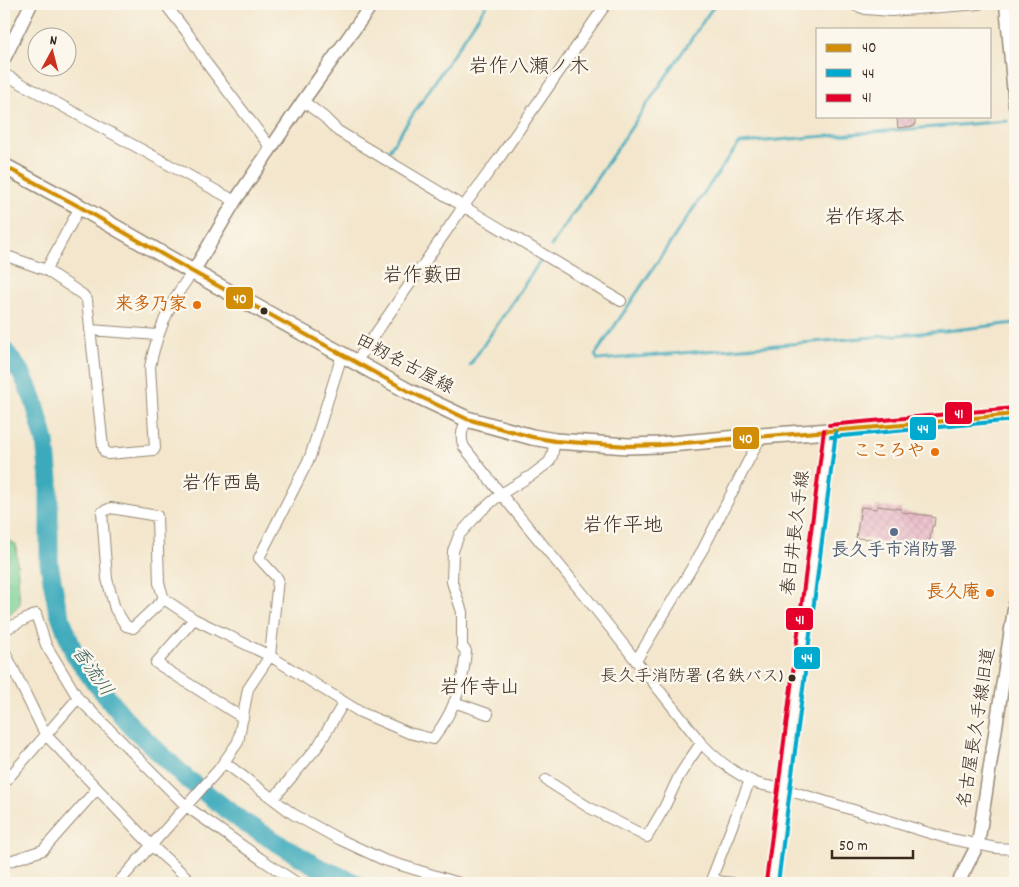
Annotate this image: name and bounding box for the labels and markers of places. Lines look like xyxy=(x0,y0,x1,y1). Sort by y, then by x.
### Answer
place label: 来多乃家 xyxy=(115,293,187,318)
marker: 来多乃家 xyxy=(191,299,203,311)
unlabelled marker xyxy=(259,306,269,316)
place label: こころや xyxy=(853,440,925,465)
marker: こころや xyxy=(929,446,941,458)
marker: 長久手市消防署 xyxy=(888,526,900,538)
place label: 長久手市消防署 xyxy=(831,539,957,564)
place label: 長久庵 xyxy=(926,581,980,606)
marker: 長久庵 xyxy=(984,587,996,599)
place label: 長久手消防署 (名鉄バス) xyxy=(601,666,783,690)
marker: 長久手消防署 (名鉄バス) xyxy=(787,673,797,683)

